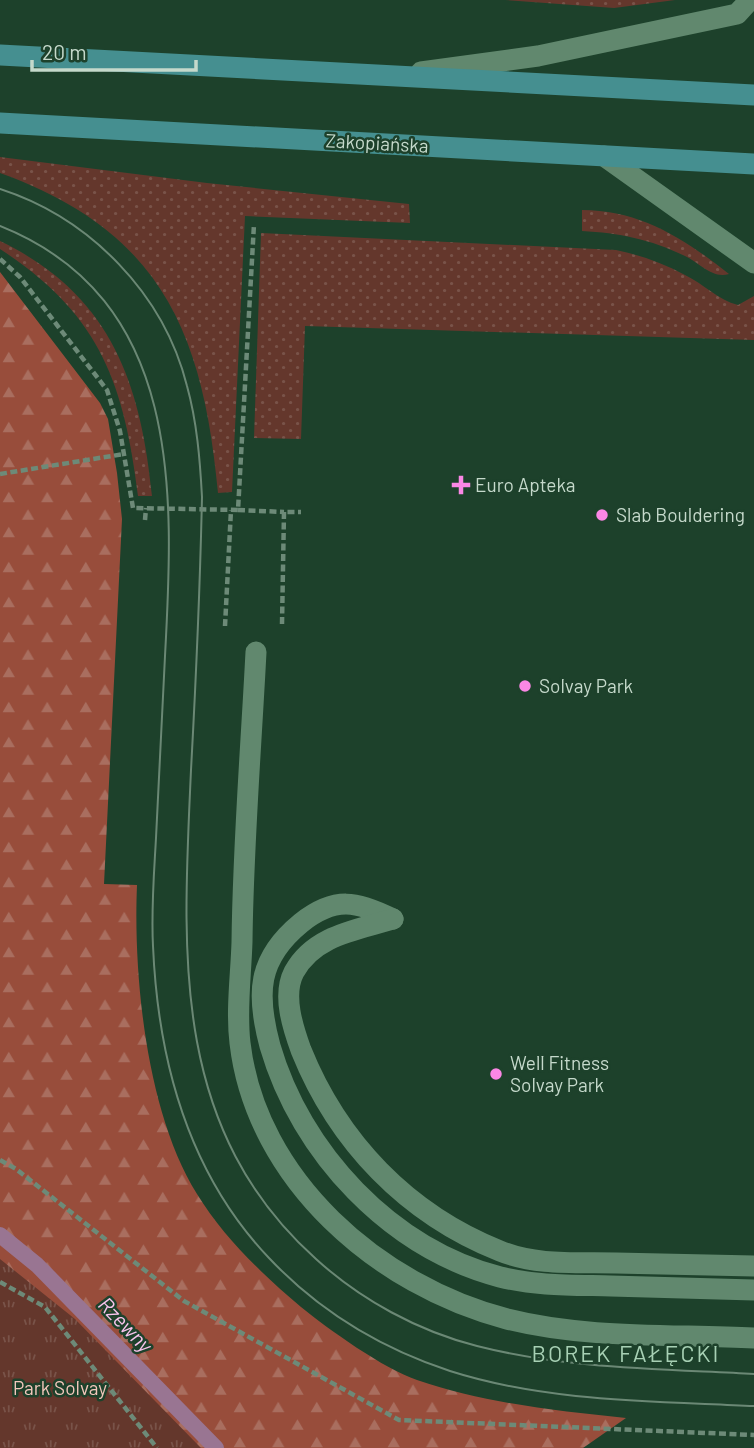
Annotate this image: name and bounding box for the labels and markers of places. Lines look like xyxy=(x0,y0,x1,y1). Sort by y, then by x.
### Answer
place label: Euro Apteka xyxy=(475,473,576,496)
marker: Euro Apteka xyxy=(453,477,469,493)
place label: Slab Bouldering xyxy=(616,503,745,526)
marker: Slab Bouldering xyxy=(594,507,610,523)
place label: Solvay Park xyxy=(539,674,633,697)
marker: Solvay Park xyxy=(517,678,533,694)
place label: Well Fitness Solvay Park xyxy=(510,1051,609,1096)
marker: Well Fitness Solvay Park xyxy=(488,1066,504,1082)

